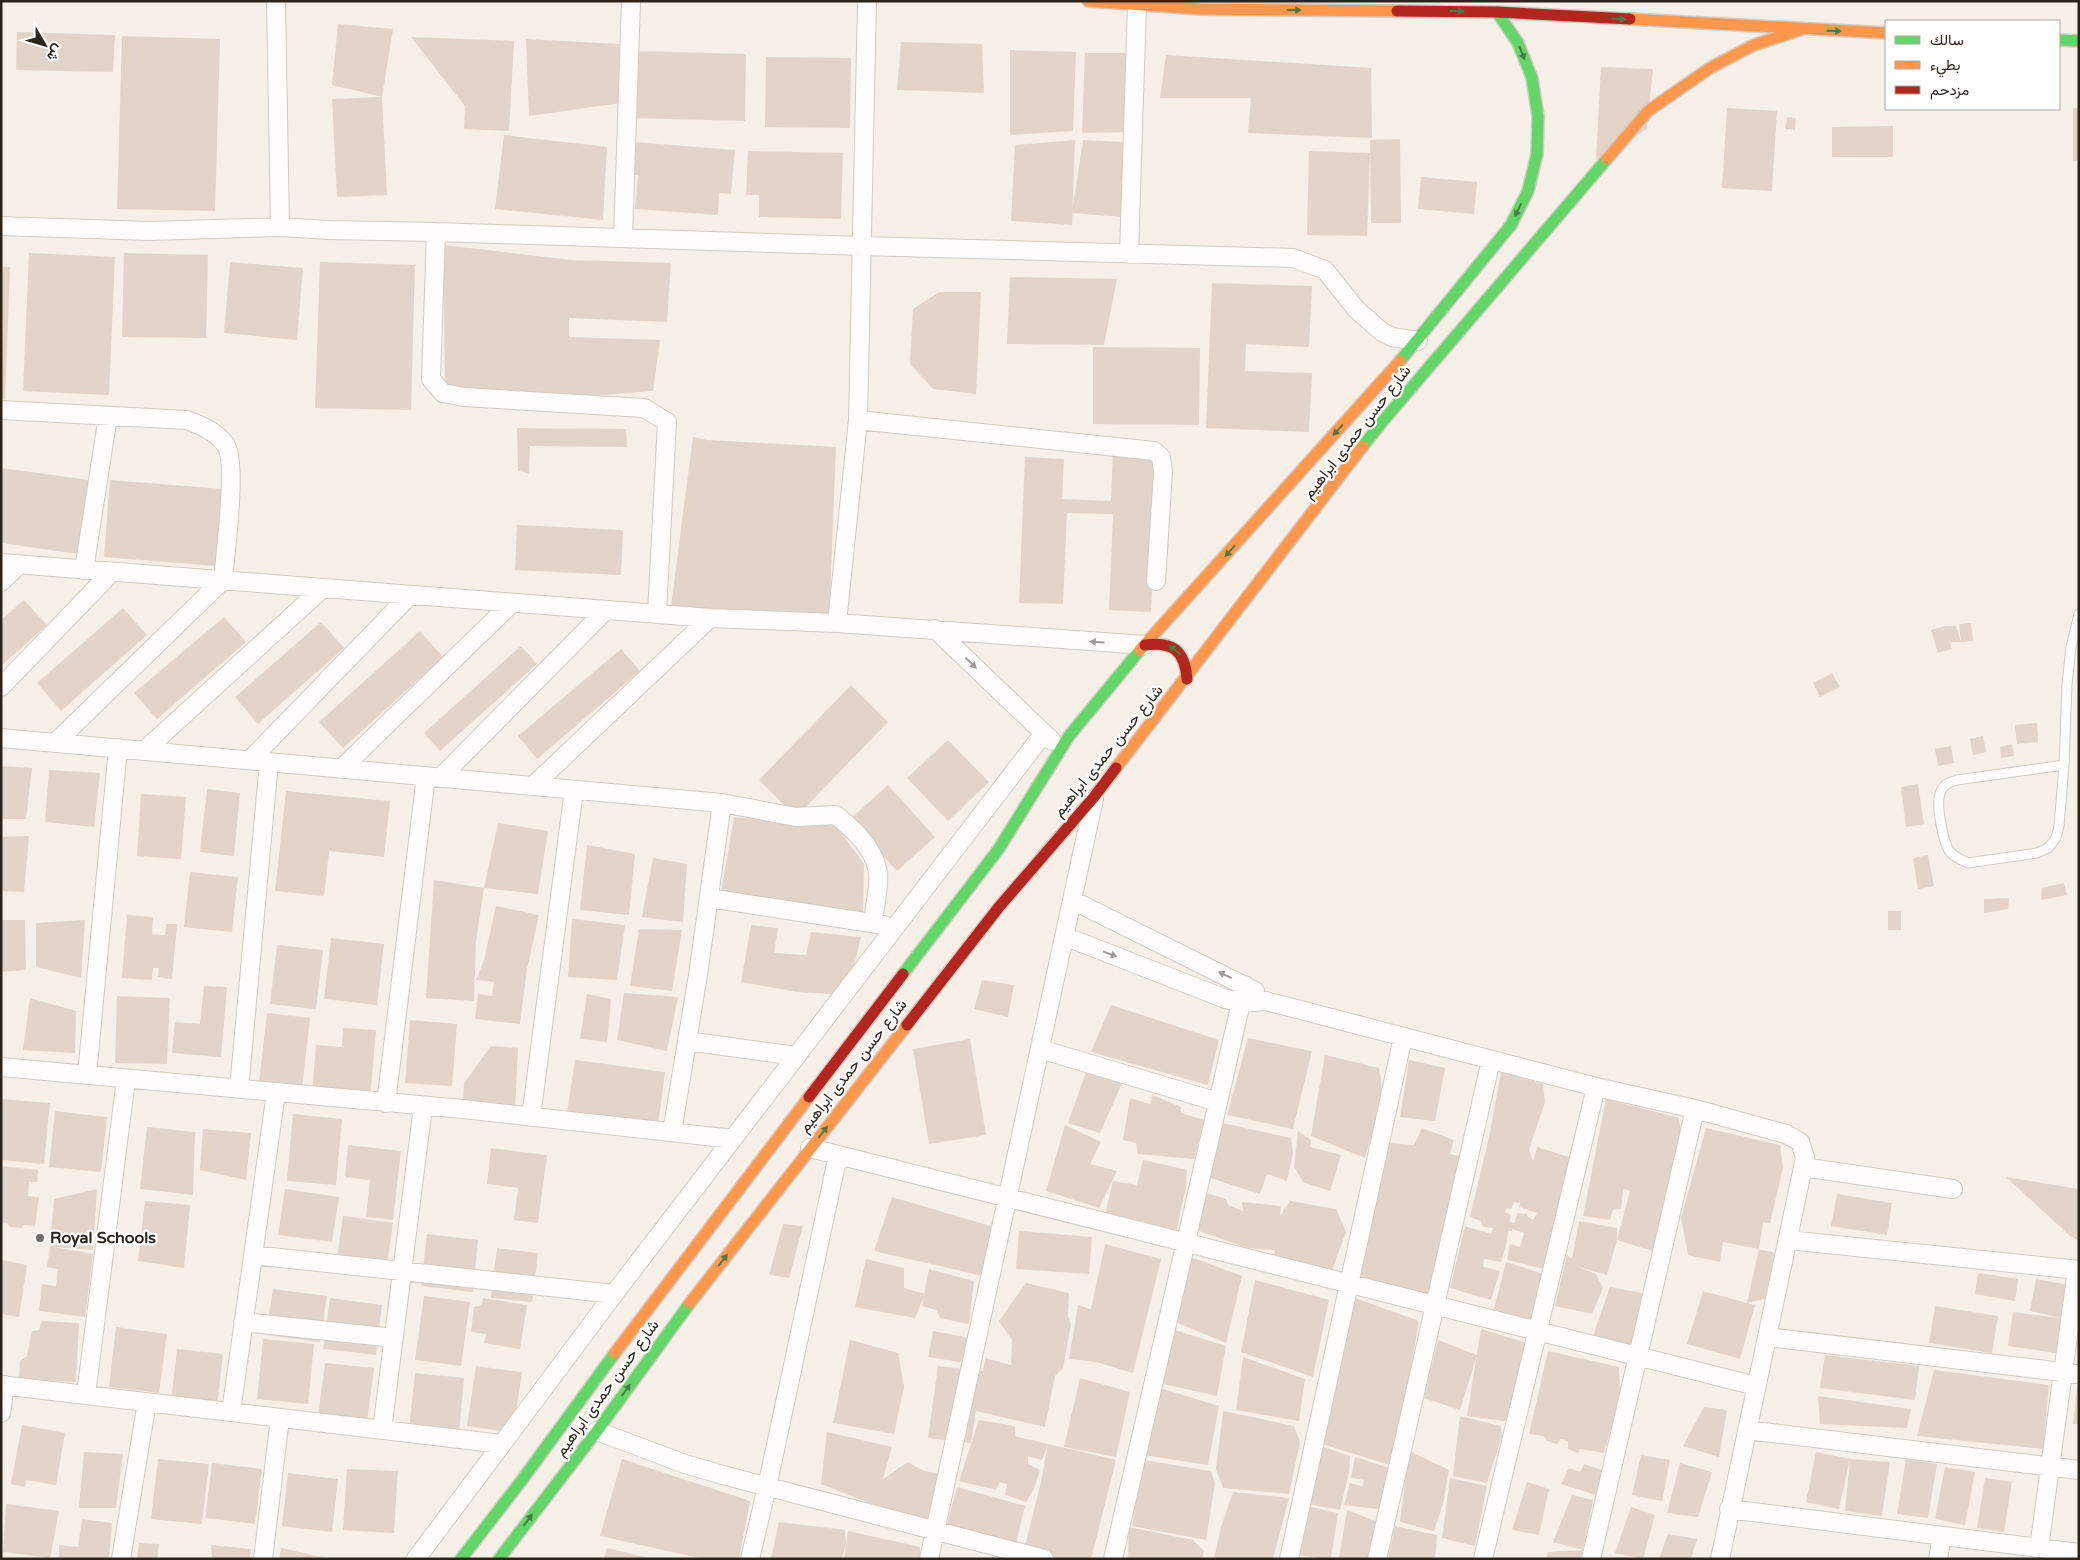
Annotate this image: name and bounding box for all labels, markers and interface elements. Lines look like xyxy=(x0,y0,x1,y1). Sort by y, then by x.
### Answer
one-way arrow xyxy=(1287,6,1303,14)
one-way arrow xyxy=(1449,7,1465,15)
one-way arrow xyxy=(1611,15,1627,23)
north arrow xyxy=(20,20,70,70)
legend xyxy=(1885,20,2060,110)
one-way arrow xyxy=(1826,27,1842,35)
text: سالك xyxy=(1930,31,1964,49)
text: ش xyxy=(43,41,67,65)
one-way arrow xyxy=(1518,46,1526,60)
text: بطيء xyxy=(1930,56,1960,78)
text: مزدحم xyxy=(1930,81,1969,100)
one-way arrow xyxy=(1514,203,1522,217)
street label: شارع حسن حمدى ابراهيم xyxy=(1299,361,1416,504)
one-way arrow xyxy=(1333,424,1344,436)
one-way arrow xyxy=(1224,545,1236,557)
one-way arrow xyxy=(1088,637,1104,645)
one-way arrow xyxy=(1169,645,1182,656)
one-way arrow xyxy=(964,657,976,669)
street label: شارع حسن حمدى ابراهيم xyxy=(1048,681,1168,822)
one-way arrow xyxy=(1102,951,1117,958)
one-way arrow xyxy=(1218,971,1232,979)
street label: شارع حسن حمدى ابراهيم xyxy=(795,995,912,1138)
one-way arrow xyxy=(817,1125,828,1138)
place label: Royal Schools xyxy=(50,1228,156,1248)
marker: Royal Schools xyxy=(34,1232,46,1244)
one-way arrow xyxy=(718,1253,728,1267)
street label: شارع حسن حمدى ابراهيم xyxy=(551,1316,664,1461)
one-way arrow xyxy=(621,1383,631,1397)
one-way arrow xyxy=(523,1514,534,1527)

